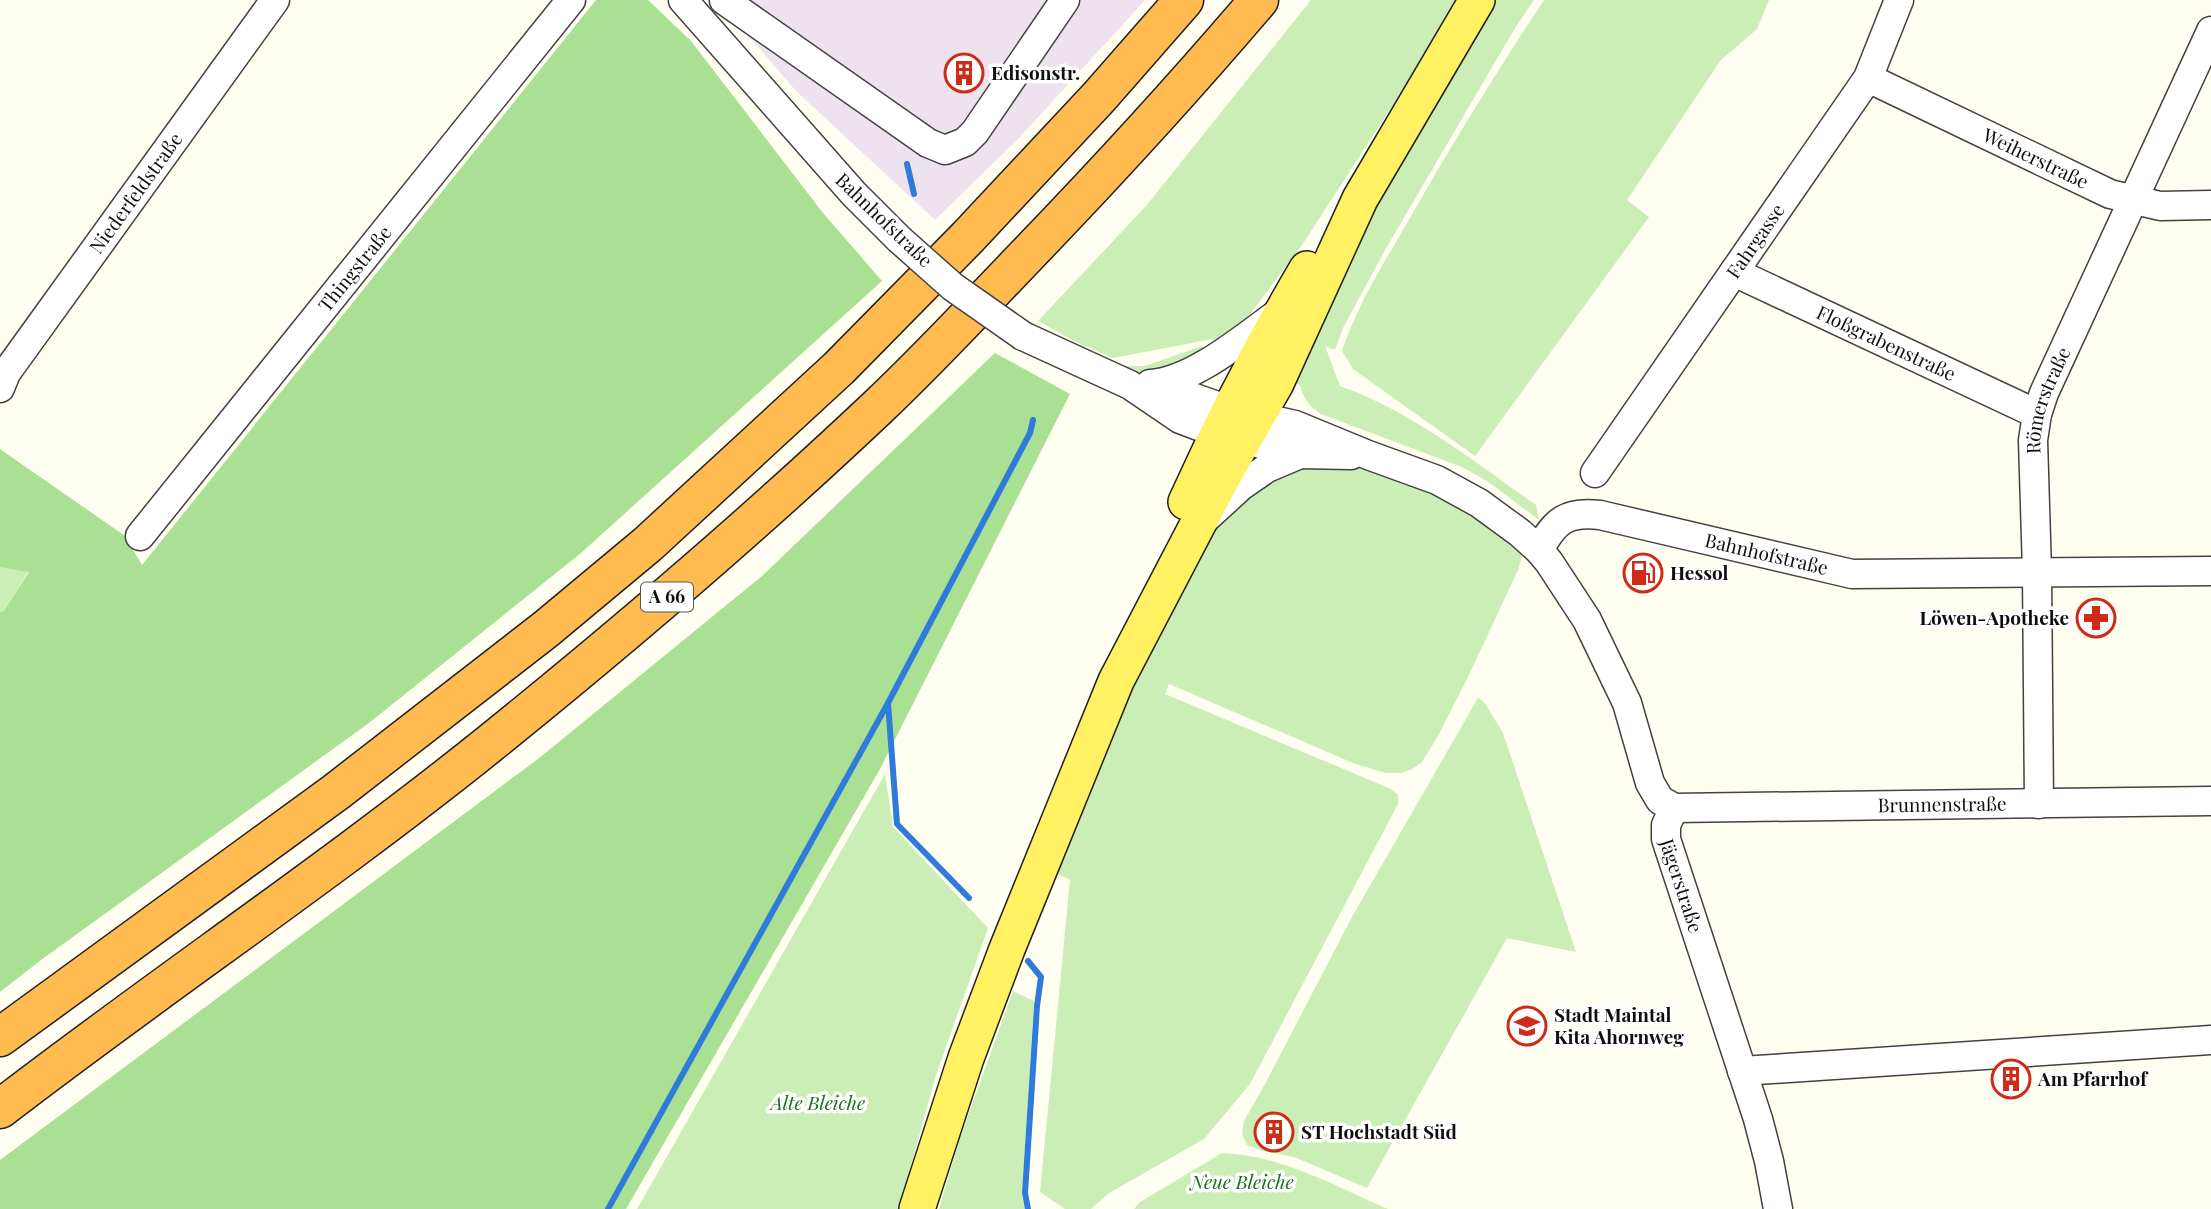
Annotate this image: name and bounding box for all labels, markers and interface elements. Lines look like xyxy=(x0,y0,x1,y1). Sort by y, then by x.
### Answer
building icon: Edisonstr. xyxy=(943,52,985,94)
place label: Edisonstr. xyxy=(991,59,1080,85)
street label: Weiherstraße xyxy=(1978,121,2093,194)
street label: Niederfeldstraße xyxy=(83,127,187,258)
street label: Bahnhofstraße xyxy=(831,166,939,272)
street label: Fahrgasse xyxy=(1719,198,1790,283)
street label: Thingstraße xyxy=(312,220,397,317)
street label: Floßgrabenstraße xyxy=(1813,299,1960,386)
street label: Römerstraße xyxy=(2019,342,2076,454)
street label: Bahnhofstraße xyxy=(1703,526,1831,580)
fuel station icon: Hessol xyxy=(1622,552,1664,594)
place label: Hessol xyxy=(1670,559,1729,585)
road number: A 66 xyxy=(641,582,693,612)
pharmacy icon: Löwen-Apotheke xyxy=(2075,597,2117,639)
place label: Löwen-Apotheke xyxy=(1919,604,2069,630)
street label: Brunnenstraße xyxy=(1878,790,2007,817)
street label: Jägerstraße xyxy=(1654,834,1710,936)
place label: Stadt Maintal Kita Ahornweg xyxy=(1554,1001,1684,1049)
school or university icon: Stadt Maintal Kita Ahornweg xyxy=(1506,1005,1548,1047)
building icon: Am Pfarrhof xyxy=(1990,1058,2032,1100)
place label: Am Pfarrhof xyxy=(2037,1065,2149,1091)
park label: Alte Bleiche xyxy=(769,1089,865,1115)
building icon: ST Hochstadt Süd xyxy=(1253,1111,1295,1153)
place label: ST Hochstadt Süd xyxy=(1301,1118,1458,1144)
park label: Neue Bleiche xyxy=(1188,1168,1294,1194)

